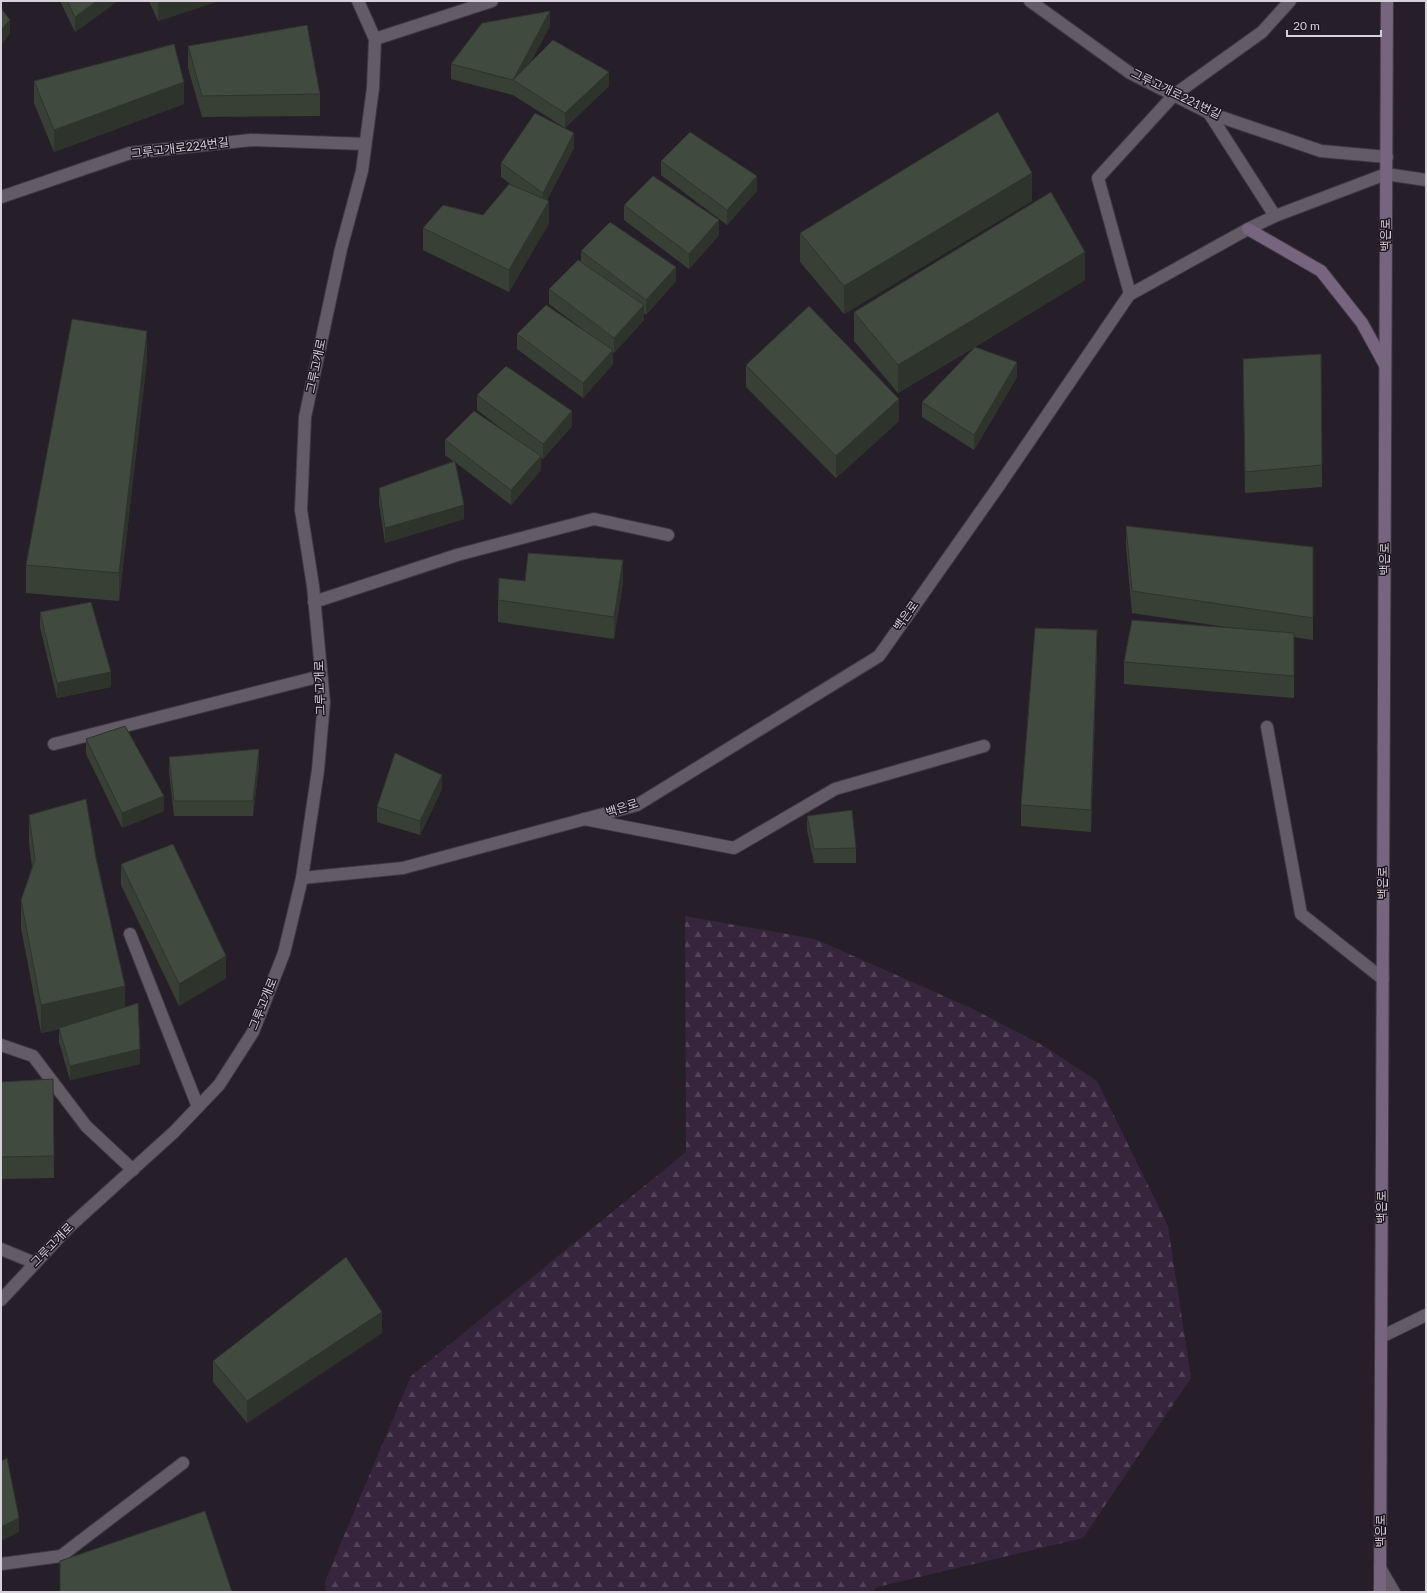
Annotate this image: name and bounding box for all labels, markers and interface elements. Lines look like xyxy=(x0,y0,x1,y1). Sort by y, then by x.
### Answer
scale bar xyxy=(1287,12,1381,38)
text: 20 m xyxy=(1293,18,1320,33)
street label: 그루고개로221번길 xyxy=(1129,65,1224,122)
street label: 그루고개로224번길 xyxy=(130,134,230,161)
street label: 백은로 xyxy=(1378,218,1393,252)
street label: 그루고개로 xyxy=(302,337,329,394)
street label: 백은로 xyxy=(1377,542,1392,576)
street label: 백은로 xyxy=(890,598,921,634)
street label: 그루고개로 xyxy=(311,660,328,716)
street label: 백은로 xyxy=(604,795,640,820)
street label: 백은로 xyxy=(1375,866,1390,900)
street label: 그루고개로 xyxy=(245,975,280,1032)
street label: 백은로 xyxy=(1374,1190,1389,1224)
street label: 그루고개로 xyxy=(27,1220,76,1270)
street label: 백은로 xyxy=(1373,1514,1388,1548)

